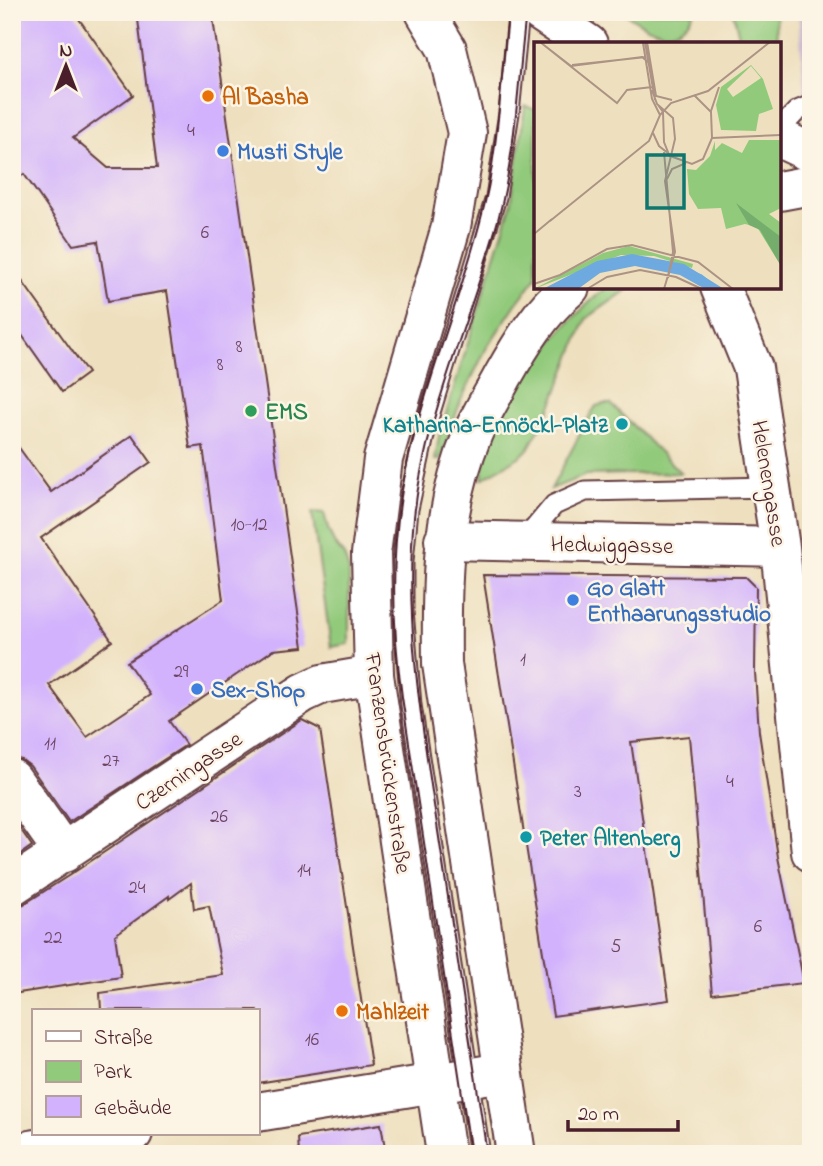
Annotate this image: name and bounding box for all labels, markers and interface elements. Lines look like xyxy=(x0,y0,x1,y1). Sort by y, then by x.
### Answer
north arrow xyxy=(32,32,102,102)
text: N xyxy=(60,38,73,65)
inset map xyxy=(534,42,781,289)
place label: Al Basha xyxy=(222,82,309,115)
marker: Al Basha xyxy=(200,88,216,104)
house number: 4 xyxy=(187,118,195,145)
place label: Musti Style xyxy=(237,137,344,172)
marker: Musti Style xyxy=(215,143,231,159)
house number: 6 xyxy=(201,220,209,247)
house number: 8 xyxy=(235,334,243,361)
house number: 8 xyxy=(216,352,224,379)
place label: EMS xyxy=(265,397,308,430)
marker: EMS xyxy=(243,403,259,419)
place label: Katharina-Ennöckl-Platz xyxy=(383,410,609,443)
marker: Katharina-Ennöckl-Platz xyxy=(614,416,630,432)
street label: Helenengasse xyxy=(740,418,794,550)
house number: 10-12 xyxy=(231,512,267,539)
street label: Hedwiggasse xyxy=(550,529,674,565)
place label: Go Glatt Enthaarungsstudio xyxy=(587,573,771,634)
marker: Go Glatt Enthaarungsstudio xyxy=(565,592,581,608)
house number: 1 xyxy=(520,647,526,674)
street label: Franzensbrückenstraße xyxy=(355,650,418,877)
house number: 29 xyxy=(173,659,189,686)
place label: Sex-Shop xyxy=(211,675,306,708)
marker: Sex-Shop xyxy=(189,681,205,697)
street label: Czerningasse xyxy=(129,724,251,821)
house number: 11 xyxy=(44,731,56,758)
house number: 27 xyxy=(102,748,120,775)
house number: 4 xyxy=(726,769,734,796)
house number: 3 xyxy=(574,779,582,806)
house number: 26 xyxy=(210,804,228,831)
place label: Peter Altenberg xyxy=(540,823,680,858)
marker: Peter Altenberg xyxy=(518,829,534,845)
house number: 14 xyxy=(297,858,311,885)
house number: 24 xyxy=(128,875,146,902)
house number: 6 xyxy=(754,914,762,941)
house number: 22 xyxy=(44,925,62,952)
house number: 5 xyxy=(611,934,622,961)
place label: Mahlzeit xyxy=(356,997,429,1030)
marker: Mahlzeit xyxy=(334,1003,350,1019)
legend xyxy=(32,1009,259,1134)
text: Straße xyxy=(94,1024,153,1054)
house number: 16 xyxy=(305,1027,319,1054)
text: Park xyxy=(94,1058,133,1088)
scale bar xyxy=(568,1089,678,1133)
text: Gebäude xyxy=(94,1094,172,1124)
text: 20 m xyxy=(578,1100,619,1130)

